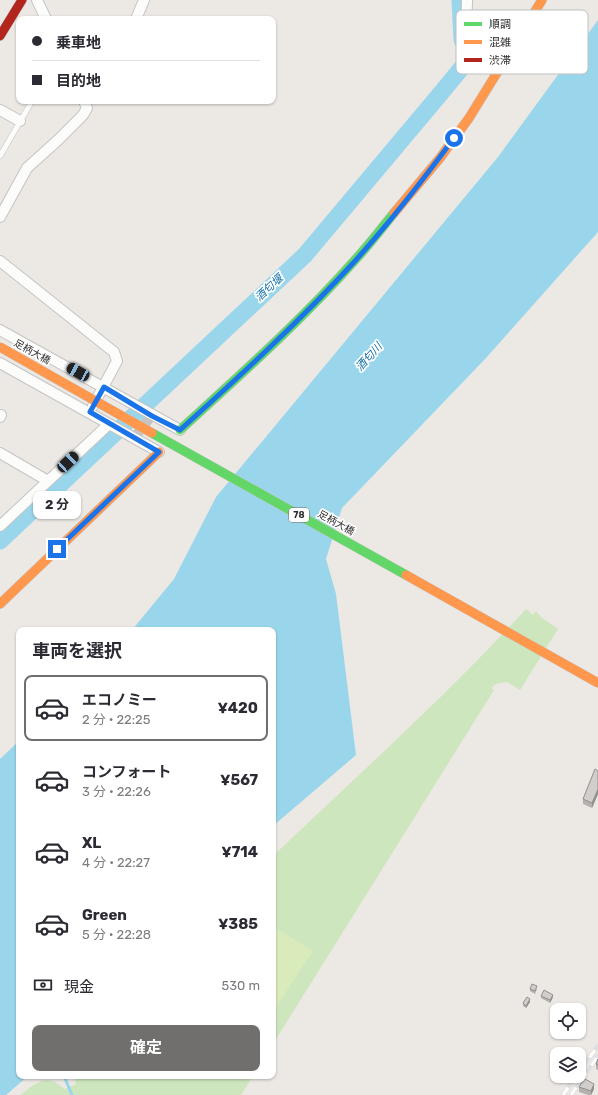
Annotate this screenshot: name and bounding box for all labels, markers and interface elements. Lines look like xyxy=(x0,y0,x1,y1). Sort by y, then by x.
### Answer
legend xyxy=(456,10,588,74)
text: 順調 xyxy=(489,18,511,31)
text: 乗車地 xyxy=(56,34,101,52)
text: 混雑 xyxy=(489,36,511,49)
text: 渋滞 xyxy=(489,54,511,67)
text: 目的地 xyxy=(56,72,101,90)
route start xyxy=(445,129,463,147)
water label: 酒匂堰 xyxy=(252,271,287,304)
street label: 足柄大橋 xyxy=(12,337,52,367)
water label: 酒匂川 xyxy=(353,340,386,374)
car xyxy=(65,361,91,383)
car xyxy=(55,449,81,475)
callout: 2 分 xyxy=(33,491,81,519)
text: 2 分 xyxy=(45,497,69,512)
road number: 78 xyxy=(289,508,309,522)
street label: 足柄大橋 xyxy=(316,508,356,538)
route end xyxy=(48,540,66,558)
text: 車両を選択 xyxy=(32,640,122,662)
icon: car xyxy=(34,690,70,726)
text: エコノミー xyxy=(82,691,157,709)
text: ¥420 xyxy=(217,699,258,717)
text: 2 分 · 22:25 xyxy=(82,712,150,727)
icon: car xyxy=(34,762,70,798)
text: コンフォート xyxy=(82,763,172,781)
text: ¥567 xyxy=(220,771,258,789)
text: 3 分 · 22:26 xyxy=(82,784,151,799)
icon: car xyxy=(34,834,70,870)
text: XL xyxy=(82,834,101,852)
text: ¥714 xyxy=(221,843,258,861)
text: 4 分 · 22:27 xyxy=(82,855,150,870)
icon: car xyxy=(34,906,70,942)
text: Green xyxy=(82,906,127,924)
text: ¥385 xyxy=(218,915,258,933)
text: 5 分 · 22:28 xyxy=(82,927,151,942)
icon: cash xyxy=(32,974,54,996)
text: 現金 xyxy=(64,978,94,996)
text: 530 m xyxy=(221,978,260,993)
map controls xyxy=(550,1003,586,1083)
button: locate xyxy=(550,1003,586,1039)
button: 確定 xyxy=(32,1025,260,1071)
button: layers xyxy=(550,1047,586,1083)

